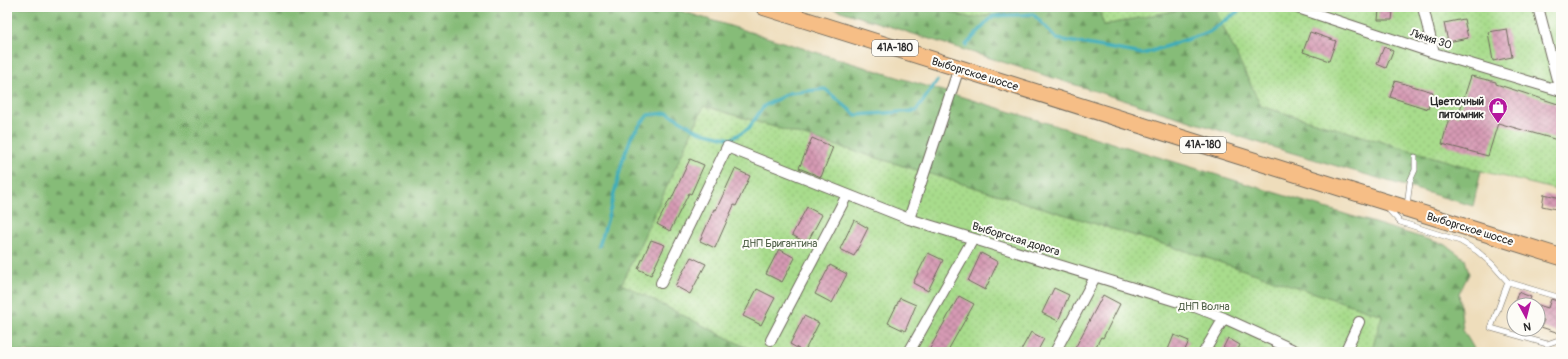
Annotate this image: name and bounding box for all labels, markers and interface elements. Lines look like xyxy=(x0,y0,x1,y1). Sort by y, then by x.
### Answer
street label: Линия 30 xyxy=(1408,26,1454,52)
road number: 41А-180 xyxy=(872,40,918,56)
street label: Выборгское шоссе xyxy=(930,55,1020,94)
place label: Цветочный питомник xyxy=(1431,95,1484,121)
shop icon: Цветочный питомник xyxy=(1487,96,1509,124)
road number: 41А-180 xyxy=(1180,137,1226,153)
street label: Выборгское шоссе xyxy=(1425,210,1515,249)
street label: Выборгская дорога xyxy=(971,219,1061,259)
park label: ДНП Бригантина xyxy=(742,237,817,250)
north arrow xyxy=(1506,297,1546,337)
park label: ДНП Волна xyxy=(1177,300,1230,313)
text: N xyxy=(1522,320,1532,333)

